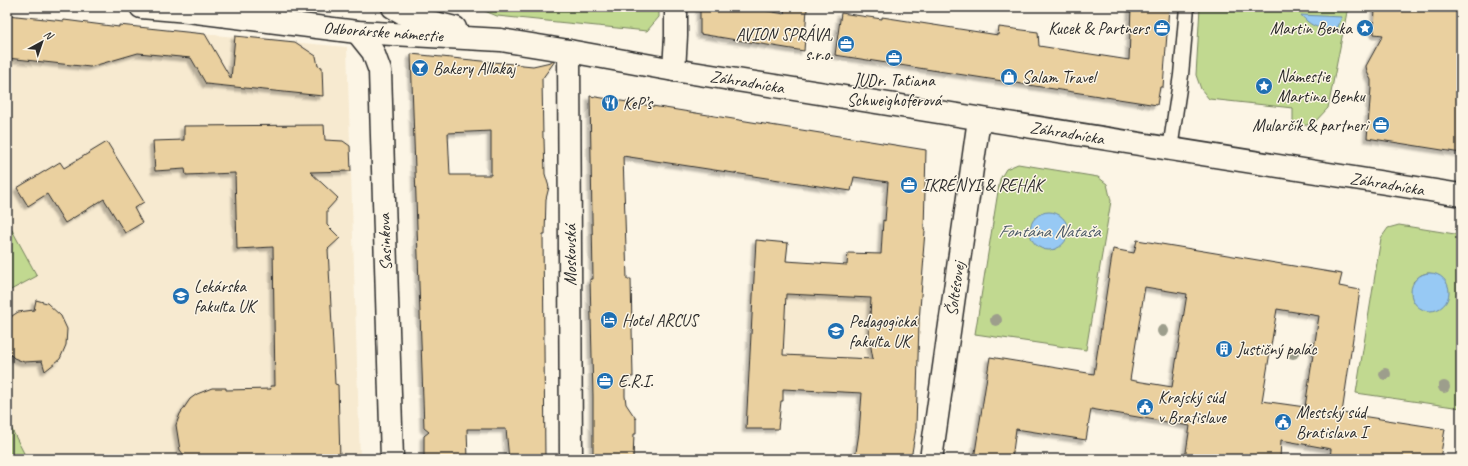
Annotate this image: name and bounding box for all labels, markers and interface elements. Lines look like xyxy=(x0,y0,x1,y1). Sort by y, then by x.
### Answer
street label: Odborárske námestie xyxy=(322,17,445,47)
place label: Kucek & Partners xyxy=(1048,18,1150,39)
office icon: Kucek & Partners xyxy=(1152,18,1172,38)
place label: Martin Benka xyxy=(1270,18,1354,39)
place icon: Martin Benka xyxy=(1355,18,1375,38)
north arrow xyxy=(22,22,62,62)
place label: AVION SPRÁVA, s.r.o. xyxy=(736,23,834,65)
text: N xyxy=(41,27,57,43)
office icon: AVION SPRÁVA, s.r.o. xyxy=(836,34,856,54)
office icon: JUDr. Tatiana Schweighoferová xyxy=(884,48,904,68)
bar icon: Bakery Allakaj xyxy=(410,58,430,78)
place label: Bakery Allakaj xyxy=(433,58,518,79)
street label: Záhradnícka xyxy=(708,66,787,98)
place label: Námestie Martina Benku xyxy=(1277,66,1367,107)
shop icon: Salam Travel xyxy=(999,67,1019,87)
place label: Salam Travel xyxy=(1022,67,1099,88)
place label: JUDr. Tatiana Schweighoferová xyxy=(847,70,943,111)
place icon: Námestie Martina Benku xyxy=(1254,76,1274,96)
restaurant icon: KeP’s xyxy=(600,93,620,113)
place label: KeP’s xyxy=(623,93,654,114)
place label: Mularčík & partneri xyxy=(1252,115,1371,136)
office icon: Mularčík & partneri xyxy=(1371,115,1391,135)
street label: Záhradnícka xyxy=(1028,117,1107,149)
street label: Záhradnícka xyxy=(1348,168,1427,200)
place label: IKRÉNYI & REHÁK xyxy=(922,174,1046,196)
office icon: IKRÉNYI & REHÁK xyxy=(899,175,919,195)
street label: Sasinkova xyxy=(373,211,396,271)
water label: Fontána Nataša xyxy=(998,220,1102,242)
street label: Moskovská xyxy=(560,223,581,286)
street label: Šoltésovej xyxy=(941,258,970,318)
place label: Lekárska fakulta UK xyxy=(194,276,258,317)
school or university icon: Lekárska fakulta UK xyxy=(171,286,191,306)
hotel icon: Hotel ARCUS xyxy=(599,310,619,330)
place label: Hotel ARCUS xyxy=(622,310,700,331)
place label: Pedagogická fakulta UK xyxy=(849,311,918,352)
school or university icon: Pedagogická fakulta UK xyxy=(826,321,846,341)
building icon: Justičný palác xyxy=(1214,339,1234,359)
place label: Justičný palác xyxy=(1236,339,1318,360)
office icon: E.R.I. xyxy=(595,371,615,391)
place label: E.R.I. xyxy=(618,371,654,392)
place label: Krajský súd v Bratislave xyxy=(1158,387,1227,428)
public building icon: Krajský súd v Bratislave xyxy=(1135,397,1155,417)
place label: Mestský súd Bratislava I xyxy=(1296,402,1371,443)
public building icon: Mestský súd Bratislava I xyxy=(1273,412,1293,432)

